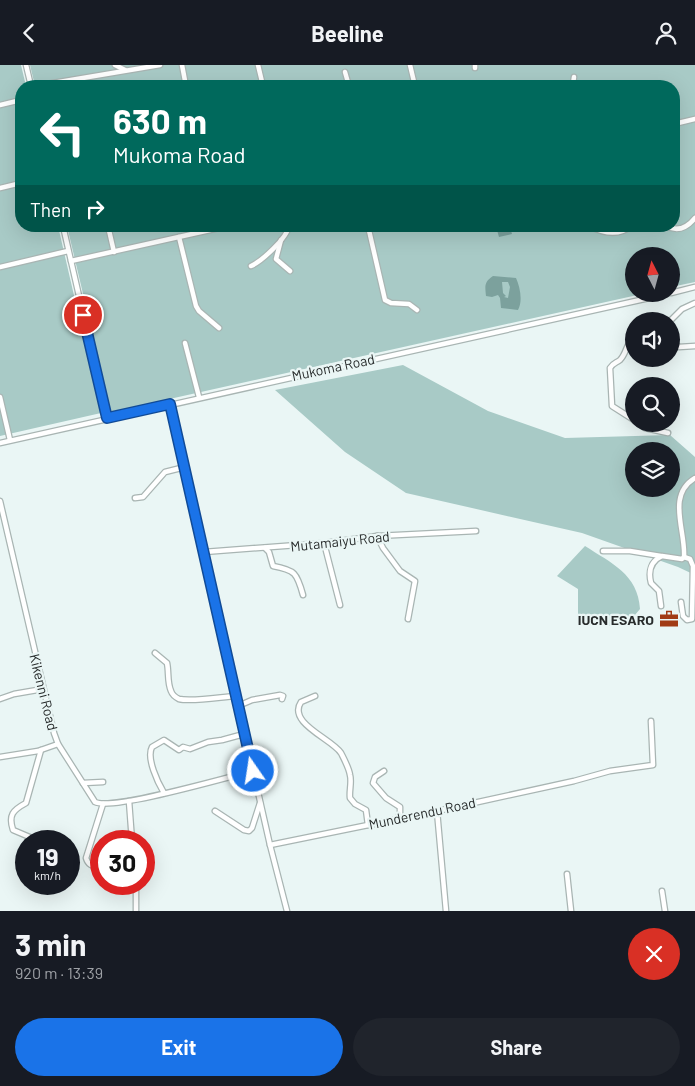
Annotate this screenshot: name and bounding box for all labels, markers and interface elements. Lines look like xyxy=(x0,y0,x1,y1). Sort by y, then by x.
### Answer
icon: back xyxy=(15,19,43,47)
icon: person xyxy=(652,19,680,47)
text: Beeline xyxy=(311,20,384,46)
text: 630 m xyxy=(113,99,207,141)
icon: left xyxy=(30,100,95,165)
text: Mukoma Road xyxy=(113,141,246,167)
icon: right xyxy=(81,195,109,223)
text: Then xyxy=(30,198,71,221)
north arrow xyxy=(625,247,680,303)
map controls xyxy=(625,247,680,497)
pin xyxy=(62,294,104,336)
icon: arrive xyxy=(69,301,97,329)
button: sound xyxy=(625,312,680,367)
street label: Mukoma Road xyxy=(290,350,376,384)
button: search xyxy=(625,377,680,432)
button: layers xyxy=(625,442,680,497)
street label: Mutamaiyu Road xyxy=(289,527,391,555)
office icon: IUCN ESARO xyxy=(658,608,680,630)
place label: IUCN ESARO xyxy=(578,611,654,628)
street label: Kikenni Road xyxy=(26,652,62,732)
position arrow xyxy=(226,744,278,796)
street label: Munderendu Road xyxy=(367,793,477,833)
speed limit sign: 30 xyxy=(90,830,155,895)
text: 19 xyxy=(36,841,59,871)
text: km/h xyxy=(34,868,61,882)
text: 3 min xyxy=(15,926,86,962)
button: close xyxy=(628,928,680,980)
text: 920 m · 13:39 xyxy=(15,963,103,982)
button: Exit xyxy=(15,1018,343,1076)
button: Share xyxy=(353,1018,680,1076)

